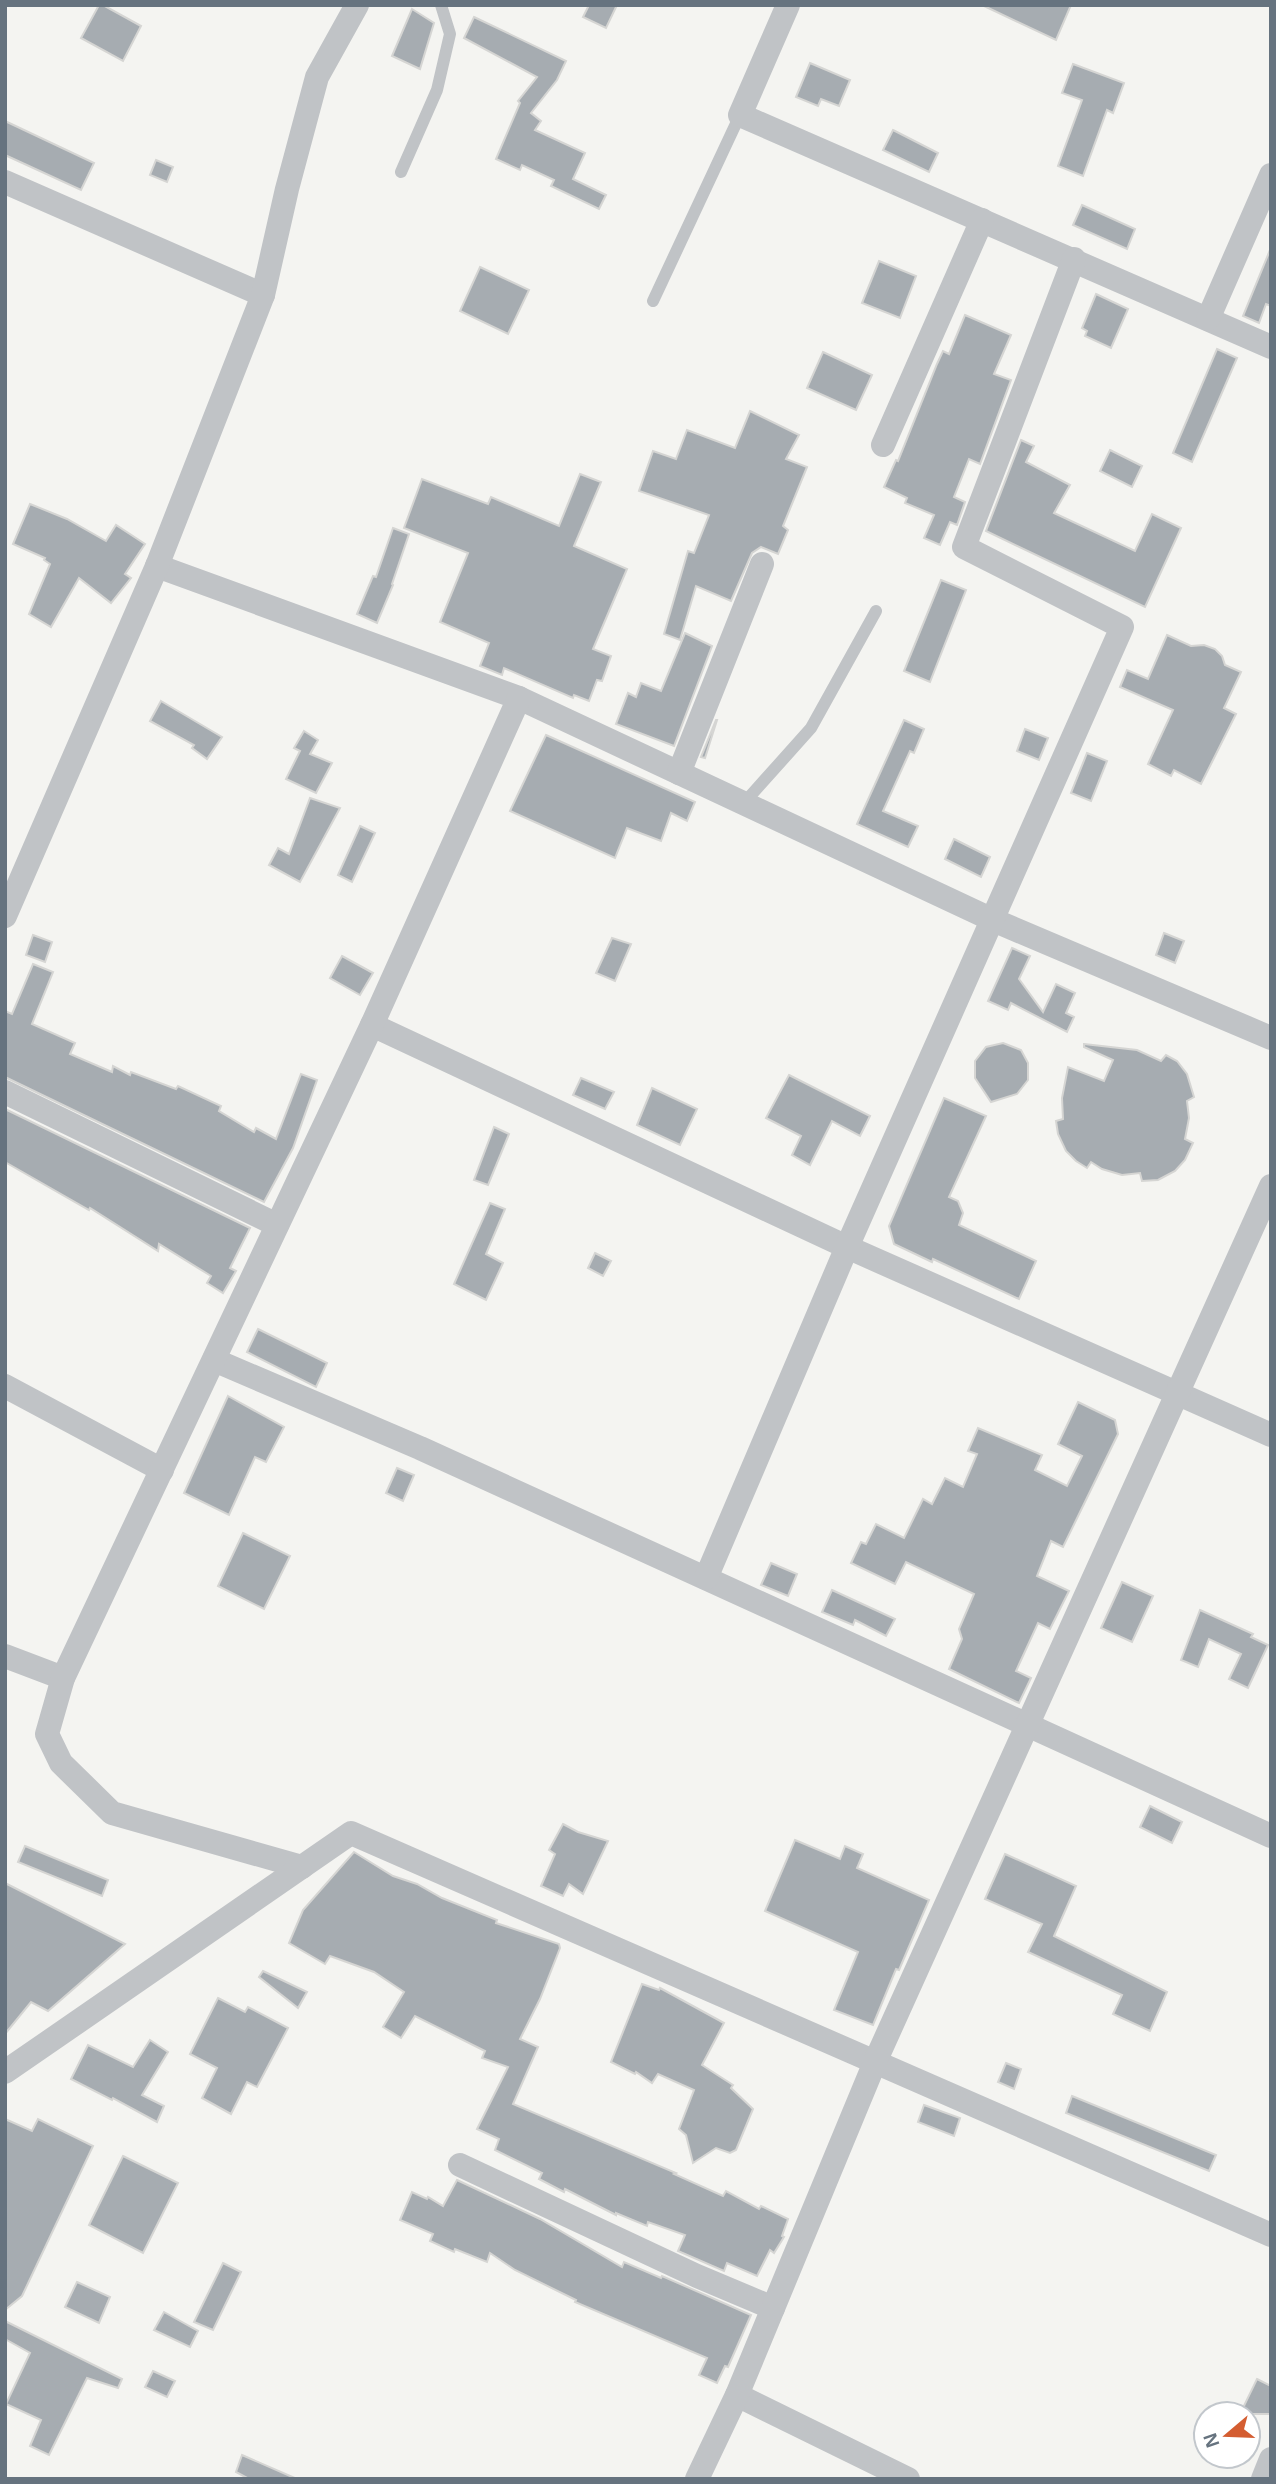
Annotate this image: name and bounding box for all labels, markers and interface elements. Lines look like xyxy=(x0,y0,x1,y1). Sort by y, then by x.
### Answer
north arrow xyxy=(1192,2400,1262,2470)
text: N xyxy=(1199,2430,1224,2450)

